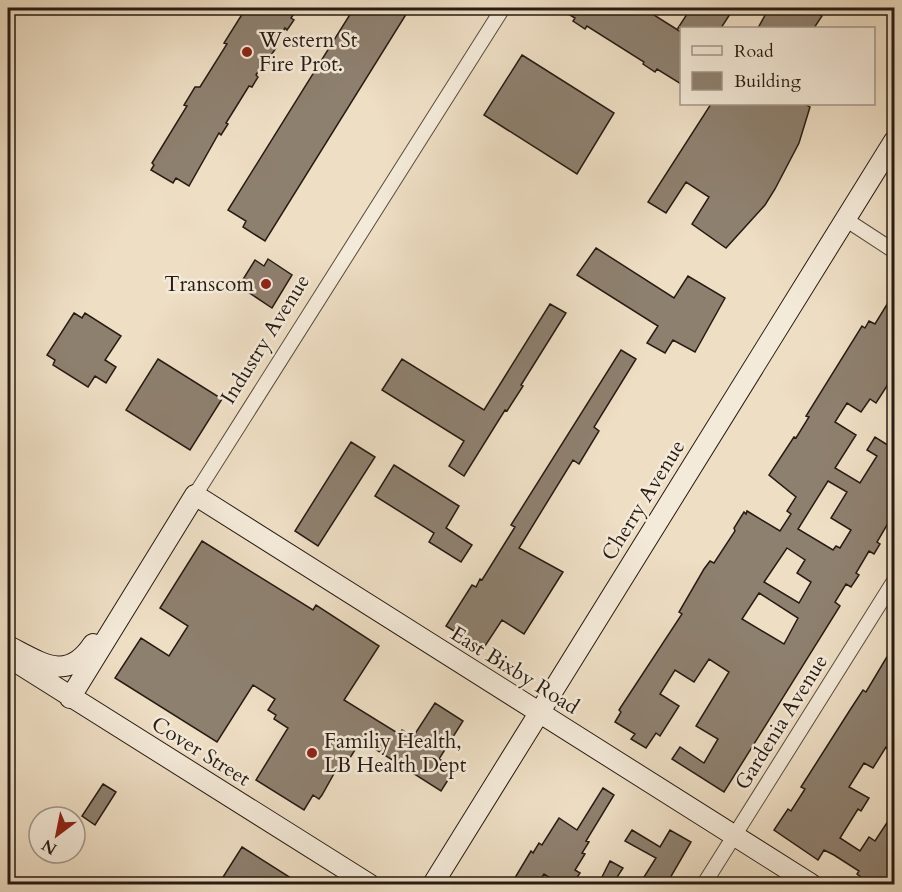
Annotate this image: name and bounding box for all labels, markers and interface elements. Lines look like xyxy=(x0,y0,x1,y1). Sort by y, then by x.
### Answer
place label: Western St Fire Prot. xyxy=(258,26,358,79)
legend xyxy=(680,27,875,105)
text: Road xyxy=(734,39,774,64)
marker: Western St Fire Prot. xyxy=(240,45,254,59)
text: Building xyxy=(734,69,802,94)
street label: Industry Avenue xyxy=(214,269,317,410)
place label: Transcom xyxy=(164,270,254,299)
marker: Transcom xyxy=(259,277,273,291)
street label: Cherry Avenue xyxy=(595,434,692,566)
street label: East Bixby Road xyxy=(445,619,584,721)
street label: Gardenia Avenue xyxy=(728,649,835,796)
street label: Cover Street xyxy=(146,710,256,793)
place label: Familiy Health, LB Health Dept xyxy=(324,727,467,780)
marker: Familiy Health, LB Health Dept xyxy=(305,746,319,760)
north arrow xyxy=(27,805,87,865)
text: N xyxy=(38,834,61,860)

